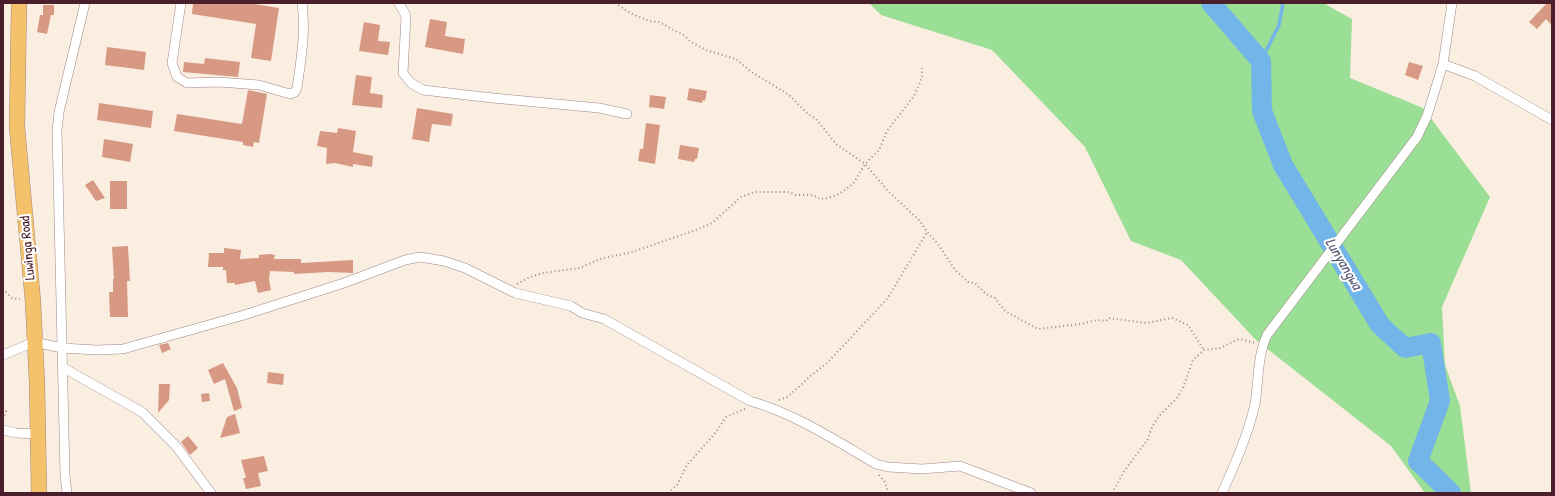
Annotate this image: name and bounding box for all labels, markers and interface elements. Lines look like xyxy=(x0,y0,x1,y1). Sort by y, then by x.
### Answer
street label: Luwinga Road xyxy=(17,215,39,281)
water label: Lunyangwa xyxy=(1321,235,1365,293)

